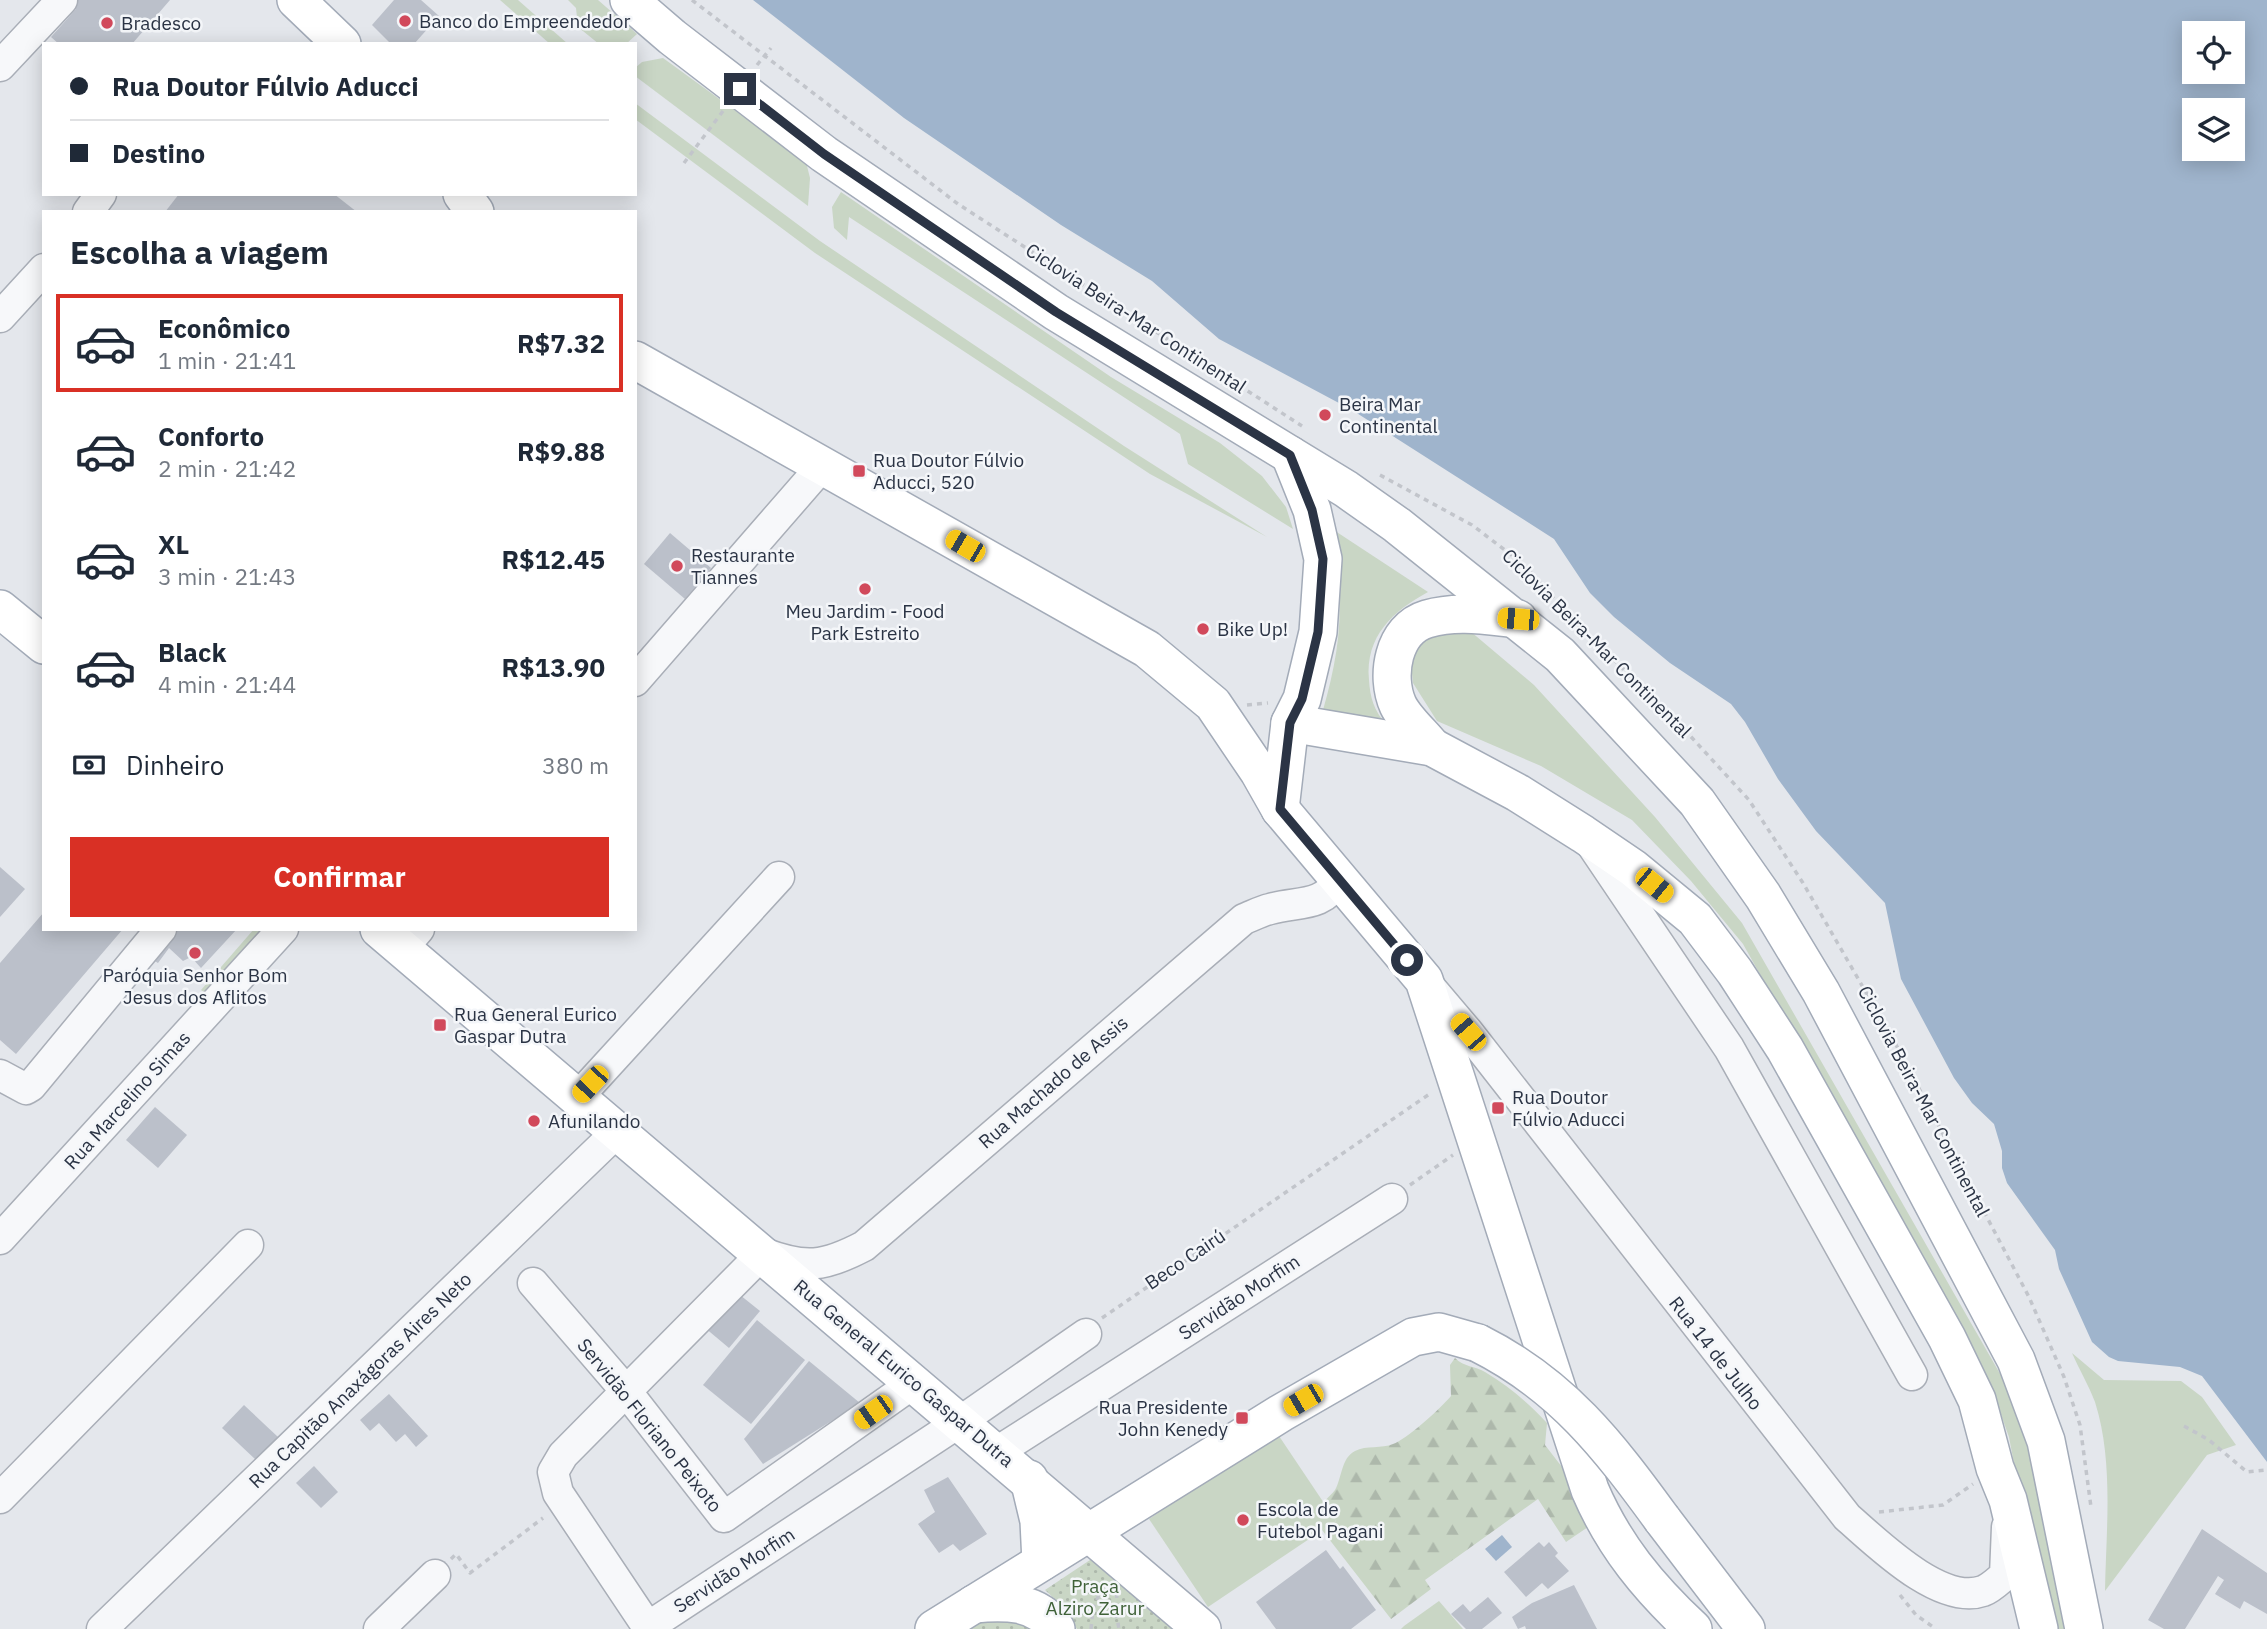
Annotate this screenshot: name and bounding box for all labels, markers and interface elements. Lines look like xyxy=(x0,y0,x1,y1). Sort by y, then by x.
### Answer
place label: Banco do Empreendedor xyxy=(419,9,630,33)
place label: Bradesco xyxy=(121,11,201,35)
marker: Banco do Empreendedor xyxy=(397,13,413,29)
marker: Bradesco xyxy=(99,15,115,31)
map controls xyxy=(2182,21,2245,161)
button: locate xyxy=(2182,21,2245,84)
text: Rua Doutor Fúlvio Aducci xyxy=(112,69,419,103)
route end xyxy=(724,73,756,105)
button: layers xyxy=(2182,98,2245,161)
text: Destino xyxy=(112,136,205,170)
text: Escolha a viagem xyxy=(70,231,329,273)
street label: Ciclovia Beira-Mar Continental xyxy=(1021,238,1251,398)
text: Econômico xyxy=(158,311,290,345)
icon: car xyxy=(74,312,137,375)
text: R$7.32 xyxy=(517,326,605,360)
text: 1 min · 21:41 xyxy=(158,345,296,375)
place label: Beira Mar Continental xyxy=(1339,392,1438,438)
marker: Beira Mar Continental xyxy=(1317,407,1333,423)
text: Conforto xyxy=(158,419,264,453)
icon: car xyxy=(74,420,137,483)
text: R$9.88 xyxy=(517,434,605,468)
place label: Rua Doutor Fúlvio Aducci, 520 xyxy=(873,448,1024,494)
text: 2 min · 21:42 xyxy=(158,453,296,483)
marker: Rua Doutor Fúlvio Aducci, 520 xyxy=(851,463,867,479)
car xyxy=(942,526,989,566)
text: XL xyxy=(158,527,189,561)
icon: car xyxy=(74,528,137,591)
text: R$12.45 xyxy=(501,542,605,576)
place label: Restaurante Tiannes xyxy=(691,543,795,589)
street label: Ciclovia Beira-Mar Continental xyxy=(1497,543,1697,743)
marker: Restaurante Tiannes xyxy=(669,558,685,574)
text: 3 min · 21:43 xyxy=(158,561,296,591)
marker: Meu Jardim - Food Park Estreito xyxy=(857,581,873,597)
place label: Meu Jardim - Food Park Estreito xyxy=(785,599,945,645)
car xyxy=(1497,607,1540,631)
place label: Bike Up! xyxy=(1217,617,1288,641)
marker: Bike Up! xyxy=(1195,621,1211,637)
text: Black xyxy=(158,635,226,669)
icon: car xyxy=(74,636,137,699)
text: R$13.90 xyxy=(501,650,605,684)
text: 4 min · 21:44 xyxy=(158,669,296,699)
icon: cash xyxy=(70,746,108,784)
text: Dinheiro xyxy=(126,748,224,782)
text: 380 m xyxy=(542,750,609,780)
button: Confirmar xyxy=(70,837,609,917)
car xyxy=(1632,864,1677,906)
route start xyxy=(1391,944,1423,976)
marker: Paróquia Senhor Bom Jesus dos Aflitos xyxy=(187,945,203,961)
place label: Paróquia Senhor Bom Jesus dos Aflitos xyxy=(103,963,287,1009)
street label: Ciclovia Beira-Mar Continental xyxy=(1853,981,1995,1221)
place label: Rua General Eurico Gaspar Dutra xyxy=(454,1002,617,1048)
car xyxy=(1447,1009,1490,1055)
street label: Rua Machado de Assis xyxy=(973,1011,1133,1153)
marker: Rua General Eurico Gaspar Dutra xyxy=(432,1017,448,1033)
street label: Rua Marcelino Simas xyxy=(59,1026,195,1174)
car xyxy=(568,1061,613,1107)
place label: Rua Doutor Fúlvio Aducci xyxy=(1512,1085,1625,1131)
marker: Rua Doutor Fúlvio Aducci xyxy=(1490,1100,1506,1116)
place label: Afunilando xyxy=(548,1109,640,1133)
marker: Afunilando xyxy=(526,1113,542,1129)
street label: Beco Cairú xyxy=(1140,1223,1230,1295)
street label: Servidão Morfim xyxy=(1174,1249,1304,1345)
street label: Rua Capitão Anaxágoras Aires Neto xyxy=(244,1267,476,1493)
street label: Rua General Eurico Gaspar Dutra xyxy=(789,1274,1019,1472)
street label: Rua 14 de Julho xyxy=(1664,1291,1768,1415)
street label: Servidão Floriano Peixoto xyxy=(572,1333,728,1517)
car xyxy=(1280,1380,1327,1420)
car xyxy=(850,1391,897,1433)
place label: Rua Presidente John Kenedy xyxy=(1099,1395,1229,1441)
marker: Rua Presidente John Kenedy xyxy=(1234,1410,1250,1426)
place label: Escola de Futebol Pagani xyxy=(1257,1497,1383,1543)
marker: Escola de Futebol Pagani xyxy=(1235,1512,1251,1528)
street label: Servidão Morfim xyxy=(669,1522,799,1618)
park label: Praça Alziro Zarur xyxy=(1046,1574,1144,1620)

